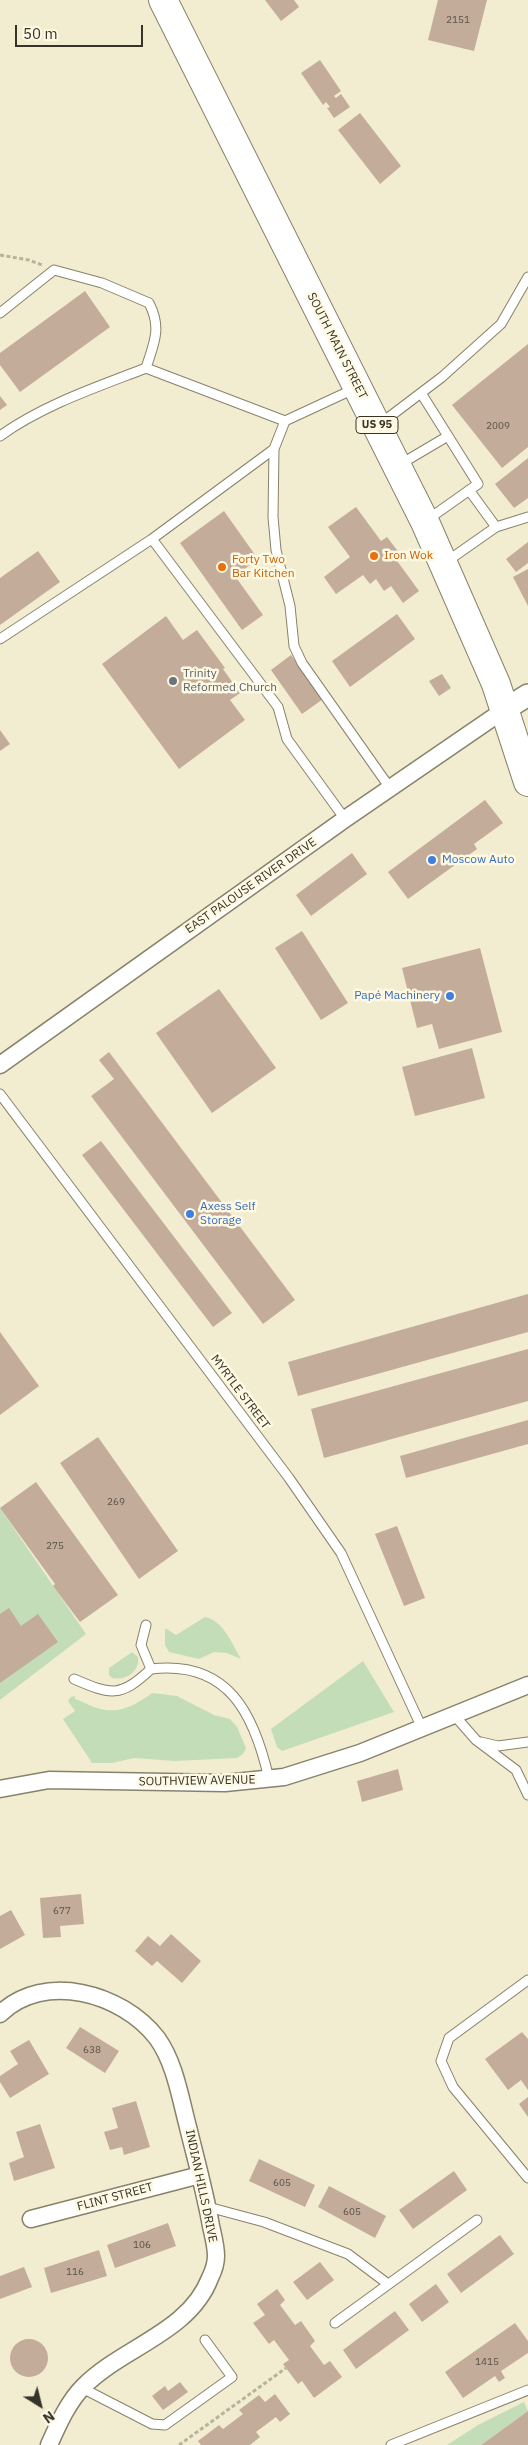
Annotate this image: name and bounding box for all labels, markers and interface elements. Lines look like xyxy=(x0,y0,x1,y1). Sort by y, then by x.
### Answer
house number: 2151 xyxy=(446,14,470,26)
scale bar xyxy=(18,15,145,47)
text: 50 m xyxy=(23,24,58,43)
street label: SOUTH MAIN STREET xyxy=(304,290,370,402)
road number: US 95 xyxy=(356,416,398,434)
house number: 2009 xyxy=(486,420,510,432)
place label: Iron Wok xyxy=(384,549,433,563)
marker: Iron Wok xyxy=(368,550,380,562)
place label: Forty Two Bar Kitchen xyxy=(232,553,295,581)
marker: Forty Two Bar Kitchen xyxy=(216,561,228,573)
place label: Trinity Reformed Church xyxy=(183,667,277,695)
marker: Trinity Reformed Church xyxy=(167,675,179,687)
street label: EAST PALOUSE RIVER DRIVE xyxy=(183,835,319,937)
place label: Moscow Auto xyxy=(442,853,514,867)
marker: Moscow Auto xyxy=(426,854,438,866)
place label: Papé Machinery xyxy=(354,989,440,1003)
marker: Papé Machinery xyxy=(444,990,456,1002)
place label: Axess Self Storage xyxy=(200,1200,255,1228)
marker: Axess Self Storage xyxy=(184,1208,196,1220)
street label: MYRTLE STREET xyxy=(207,1352,273,1432)
house number: 269 xyxy=(107,1496,125,1508)
house number: 275 xyxy=(46,1540,64,1552)
street label: SOUTHVIEW AVENUE xyxy=(139,1773,255,1789)
house number: 677 xyxy=(53,1905,71,1917)
house number: 638 xyxy=(83,2044,101,2056)
street label: INDIAN HILLS DRIVE xyxy=(182,2128,220,2244)
house number: 605 xyxy=(273,2177,291,2189)
street label: FLINT STREET xyxy=(76,2180,154,2214)
house number: 605 xyxy=(343,2206,361,2218)
house number: 106 xyxy=(133,2239,151,2251)
house number: 116 xyxy=(66,2266,84,2278)
house number: 1415 xyxy=(475,2356,499,2368)
north arrow xyxy=(15,2380,65,2430)
text: N xyxy=(39,2407,58,2427)

